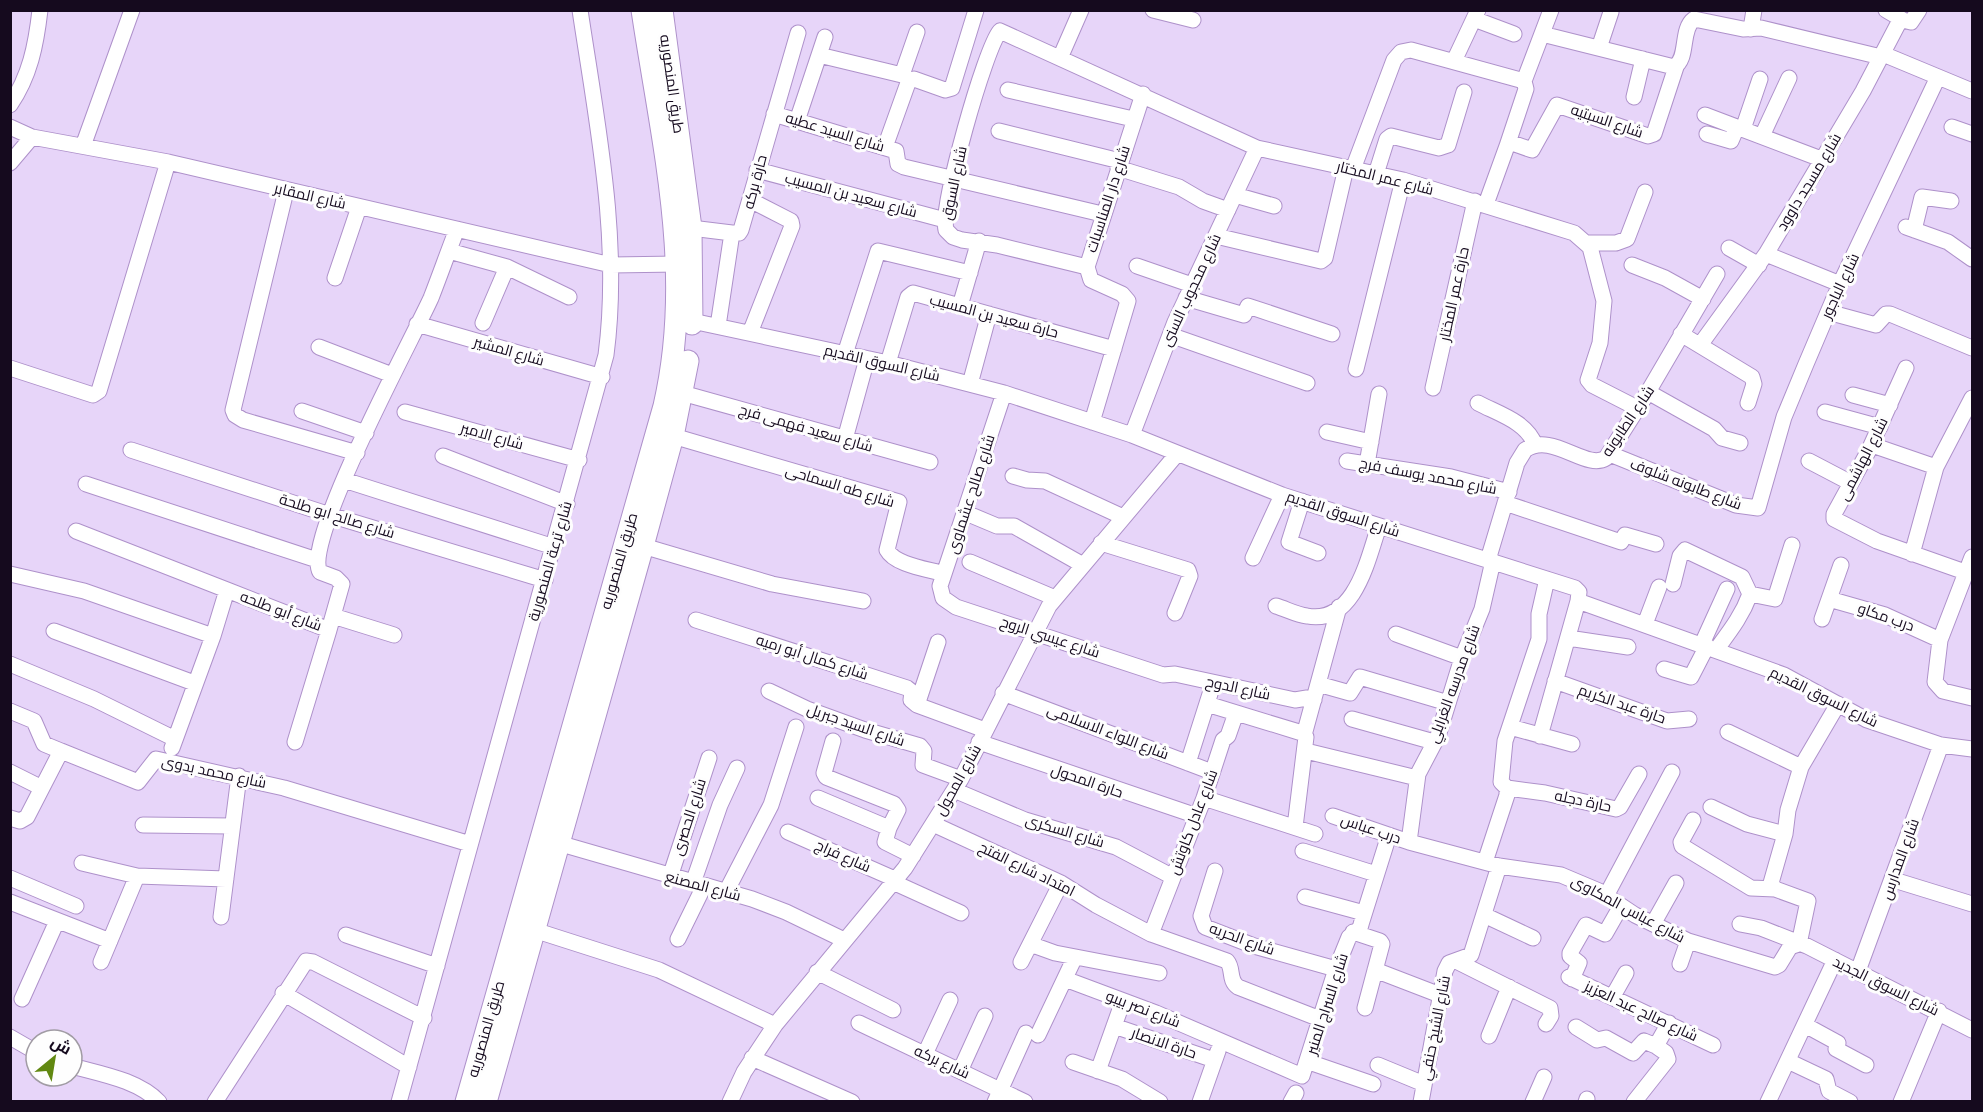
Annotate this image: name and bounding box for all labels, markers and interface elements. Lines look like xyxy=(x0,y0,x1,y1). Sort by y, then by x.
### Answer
street label: طريق المنصوريه xyxy=(655,33,690,135)
street label: شارع السبتيه xyxy=(1568,98,1646,144)
street label: شارع السيد عطيه xyxy=(783,106,887,158)
street label: شارع مسجد داوود xyxy=(1771,129,1847,235)
street label: شارع دار المناسبات xyxy=(1080,143,1136,255)
street label: شارع السوق xyxy=(935,144,973,222)
street label: حارة بركه xyxy=(737,152,772,211)
street label: شارع عمر المختار xyxy=(1333,155,1436,201)
street label: شارع سعيد بن المسيب xyxy=(782,167,920,223)
street label: شارع المقابر xyxy=(271,177,348,215)
street label: شارع محجوب السنى xyxy=(1155,230,1227,350)
street label: حارة عمر المختار xyxy=(1433,245,1474,344)
street label: شارع الباجور xyxy=(1815,249,1865,324)
street label: حارة سعيد بن المسيب xyxy=(927,288,1061,343)
street label: شارع المشير xyxy=(470,330,547,372)
street label: شارع السوق القديم xyxy=(822,339,942,387)
street label: شارع الطابونه xyxy=(1596,381,1660,461)
street label: شارع سعيد فهمى فرج xyxy=(736,398,876,458)
street label: شارع الهاشمى xyxy=(1833,414,1893,504)
street label: شارع الامير xyxy=(457,416,526,456)
street label: شارع صالح عشماوى xyxy=(941,432,1001,556)
street label: شارع محمد يوسف فرج xyxy=(1357,452,1499,500)
street label: شارع طابونه شلوف xyxy=(1627,453,1745,515)
street label: شارع طه السماحى xyxy=(783,459,897,513)
street label: شارع السوق القديم xyxy=(1283,485,1403,543)
street label: شارع صالح ابو طلحة xyxy=(276,488,398,544)
street label: شارع ترعة المنصورية xyxy=(522,498,578,624)
street label: طريق المنصوريه xyxy=(595,510,642,612)
street label: شارع أبو طلحه xyxy=(237,585,325,637)
street label: درب مكاو xyxy=(1855,597,1917,636)
street label: شارع عيسي الروح xyxy=(997,611,1103,664)
street label: شارع مدرسه الغرابلي xyxy=(1422,622,1487,747)
street label: شارع كمال أبو رميه xyxy=(753,628,871,686)
street label: شارع السوق القديم xyxy=(1766,661,1882,733)
street label: شارع الدوح xyxy=(1204,670,1272,706)
street label: حارة عبد الكريم xyxy=(1576,679,1669,728)
street label: شارع السيد جبريل xyxy=(804,698,908,752)
street label: شارع اللواء الاسلامى xyxy=(1044,699,1172,765)
street label: شارع المحول xyxy=(929,740,987,820)
street label: شارع محمد بدوى xyxy=(160,750,268,794)
street label: حارة المحول xyxy=(1048,758,1126,803)
street label: شارع عادل كاوتش xyxy=(1163,766,1223,878)
street label: شارع الحصرى xyxy=(666,776,712,858)
street label: حارة دجله xyxy=(1553,784,1614,817)
street label: درب عباس xyxy=(1338,808,1404,849)
street label: شارع السكرى xyxy=(1023,809,1107,853)
street label: شارع المدارس xyxy=(1875,815,1925,903)
street label: شارع فراج xyxy=(812,834,874,878)
street label: امتداد شارع الفتح xyxy=(975,836,1079,902)
street label: شارع المصنع xyxy=(663,865,743,907)
street label: شارع عباس المكاوى xyxy=(1567,870,1689,948)
street label: شارع الحريه xyxy=(1206,917,1278,961)
street label: شارع السراج المنير xyxy=(1300,950,1354,1059)
street label: شارع السوق الجديد xyxy=(1829,951,1943,1021)
street label: شارع الشيخ حنفي xyxy=(1414,974,1457,1083)
street label: شارع صالح عبد العزيز xyxy=(1580,975,1701,1047)
street label: طريق المنصوريه xyxy=(462,978,509,1080)
street label: شارع نصر بيبو xyxy=(1102,985,1184,1033)
street label: حارة الانصار xyxy=(1128,1021,1200,1063)
north arrow xyxy=(24,1028,84,1088)
text: ش xyxy=(47,1030,76,1060)
street label: شارع بركه xyxy=(911,1040,973,1084)

